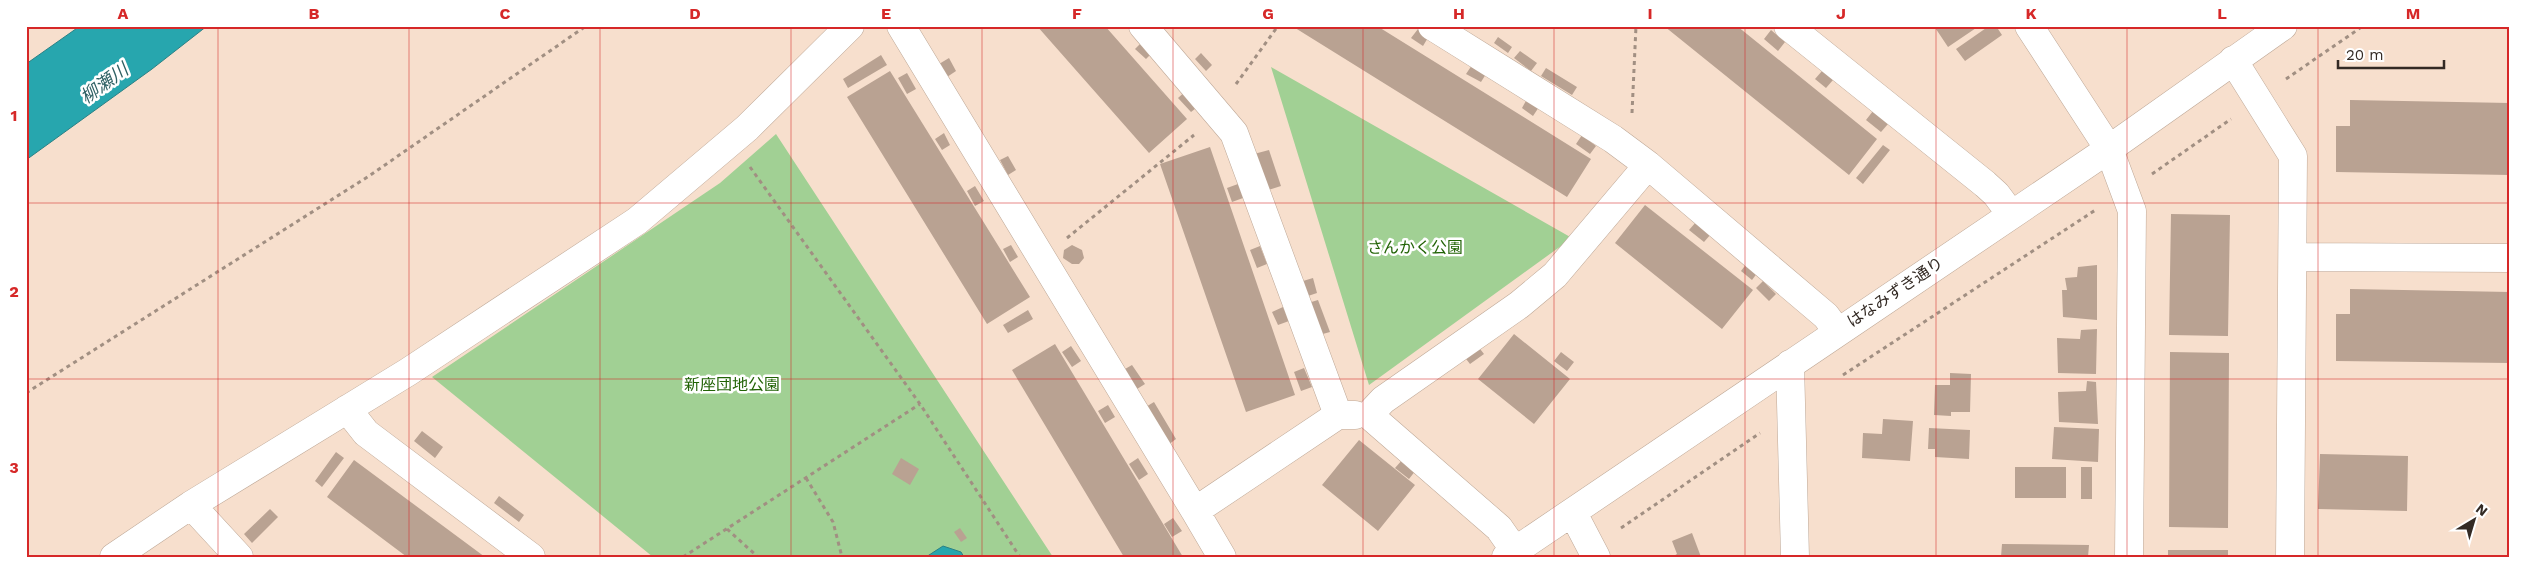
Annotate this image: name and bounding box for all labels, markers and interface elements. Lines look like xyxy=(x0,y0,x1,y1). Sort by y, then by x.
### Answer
text: A xyxy=(118,4,129,23)
text: B xyxy=(309,4,320,23)
text: C xyxy=(500,4,511,23)
text: D xyxy=(689,4,701,23)
text: E xyxy=(881,4,891,23)
text: F xyxy=(1072,4,1082,23)
text: G xyxy=(1262,4,1274,23)
text: H xyxy=(1453,4,1465,23)
text: I xyxy=(1647,4,1653,23)
text: J xyxy=(1836,4,1846,23)
text: K xyxy=(2025,4,2037,23)
text: L xyxy=(2217,4,2227,23)
text: M xyxy=(2406,4,2420,23)
scale bar xyxy=(2338,38,2445,70)
text: 20 m xyxy=(2346,46,2384,64)
water label: 柳瀬川 xyxy=(76,57,134,107)
text: 1 xyxy=(11,106,17,125)
park label: さんかく公園 xyxy=(1367,238,1463,257)
street label: はなみずき通り xyxy=(1843,253,1947,331)
text: 2 xyxy=(9,282,19,301)
park label: 新座団地公園 xyxy=(684,375,780,394)
text: 3 xyxy=(9,458,19,477)
north arrow xyxy=(2448,496,2498,546)
text: N xyxy=(2473,500,2491,519)

